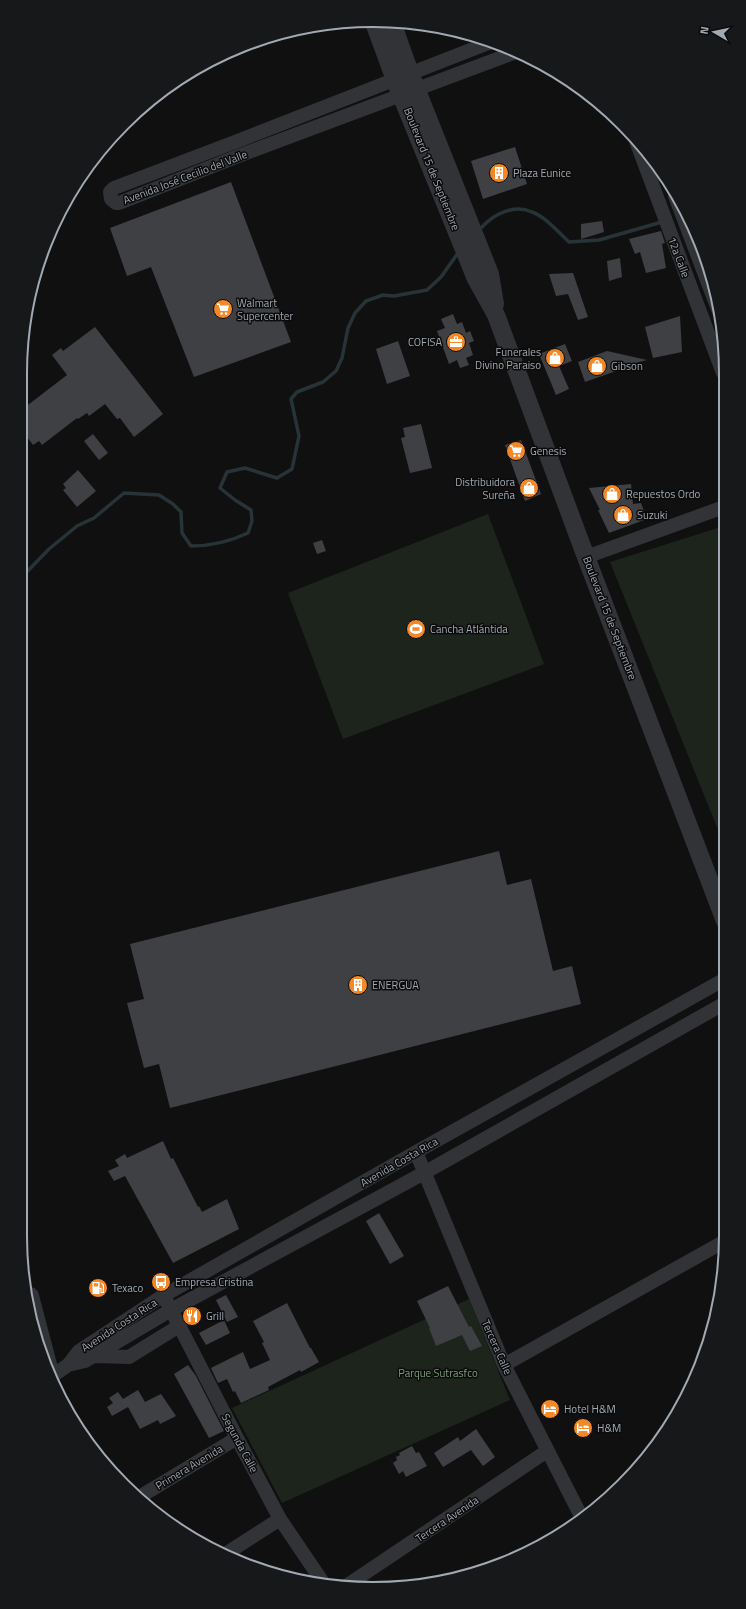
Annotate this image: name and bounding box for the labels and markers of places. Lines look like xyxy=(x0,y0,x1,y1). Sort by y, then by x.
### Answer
building icon: Plaza Eunice xyxy=(488,162,510,184)
place label: Plaza Eunice xyxy=(513,165,571,181)
place label: Walmart Supercenter xyxy=(237,295,293,324)
supermarket icon: Walmart Supercenter xyxy=(212,298,234,320)
office icon: COFISA xyxy=(445,331,467,353)
place label: COFISA xyxy=(408,334,442,350)
place label: Funerales Divino Paraiso xyxy=(475,344,541,373)
shop icon: Funerales Divino Paraiso xyxy=(544,347,566,369)
shop icon: Gibson xyxy=(586,355,608,377)
place label: Gibson xyxy=(611,358,643,374)
supermarket icon: Genesis xyxy=(505,440,527,462)
place label: Genesis xyxy=(530,443,566,459)
place label: Distribuidora Sureña xyxy=(455,474,515,503)
shop icon: Distribuidora Sureña xyxy=(518,477,540,499)
shop icon: Repuestos Ordo xyxy=(601,483,623,505)
place label: Repuestos Ordo xyxy=(626,486,700,502)
shop icon: Suzuki xyxy=(612,504,634,526)
place label: Suzuki xyxy=(637,507,667,523)
sports icon: Cancha Atlántida xyxy=(405,618,427,640)
place label: Cancha Atlántida xyxy=(430,621,508,637)
building icon: ENERGUA xyxy=(347,974,369,996)
place label: ENERGUA xyxy=(372,977,419,993)
bus stop icon: Empresa Cristina xyxy=(150,1271,172,1293)
place label: Empresa Cristina xyxy=(175,1274,254,1290)
fuel station icon: Texaco xyxy=(87,1277,109,1299)
place label: Texaco xyxy=(112,1280,143,1296)
restaurant icon: Grill xyxy=(181,1305,203,1327)
place label: Grill xyxy=(206,1308,224,1324)
hotel icon: Hotel H&M xyxy=(539,1398,561,1420)
place label: Hotel H&M xyxy=(564,1401,616,1417)
hotel icon: H&M xyxy=(572,1417,594,1439)
place label: H&M xyxy=(597,1420,621,1436)

